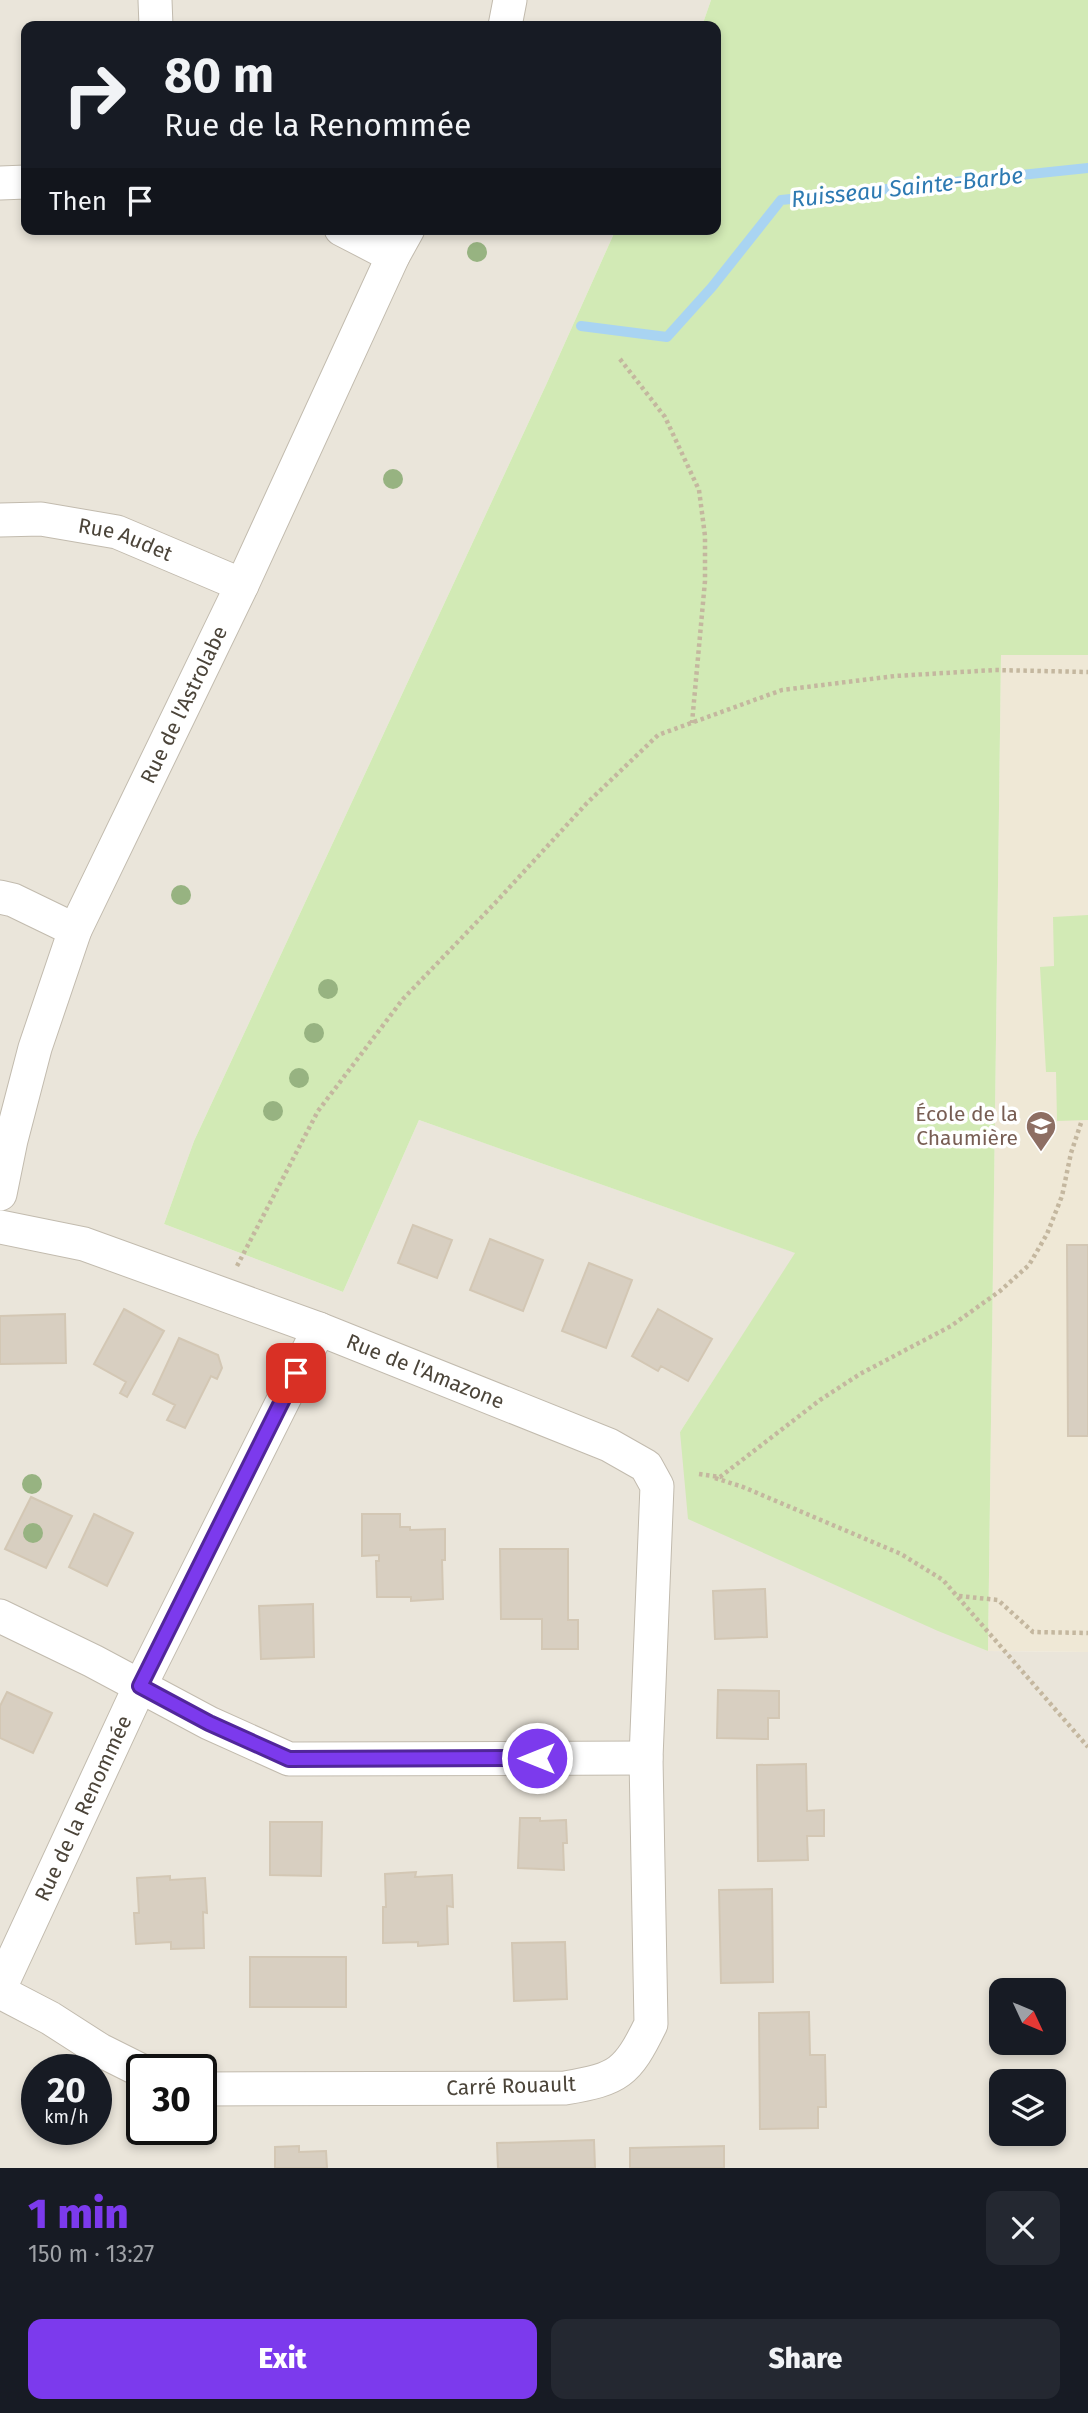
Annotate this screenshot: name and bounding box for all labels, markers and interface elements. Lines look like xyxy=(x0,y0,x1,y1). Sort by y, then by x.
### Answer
text: 80 m xyxy=(164,46,274,105)
icon: right xyxy=(49,49,140,140)
text: Rue de la Renommée xyxy=(164,106,472,144)
water label: Ruisseau Sainte-Barbe xyxy=(790,161,1024,213)
icon: arrive xyxy=(121,182,159,220)
text: Then xyxy=(49,186,107,217)
street label: Rue Audet xyxy=(76,513,177,567)
street label: Rue de l'Astrolabe xyxy=(135,622,233,788)
place label: École de la Chaumière xyxy=(915,1101,1018,1151)
school or university icon: École de la Chaumière xyxy=(1024,1109,1058,1153)
street label: Rue de l'Amazone xyxy=(342,1328,508,1415)
pin xyxy=(266,1343,326,1403)
icon: arrive xyxy=(277,1354,315,1392)
street label: Rue de la Renommée xyxy=(29,1711,138,1905)
position arrow xyxy=(500,1721,574,1795)
north arrow xyxy=(989,1978,1066,2054)
map controls xyxy=(989,1978,1066,2146)
speed limit sign: 30 xyxy=(126,2054,217,2145)
text: 20 xyxy=(47,2069,86,2111)
button: layers xyxy=(989,2069,1066,2146)
street label: Carré Rouault xyxy=(446,2071,577,2101)
text: km/h xyxy=(44,2106,89,2128)
text: 1 min xyxy=(28,2189,129,2239)
button: close xyxy=(986,2191,1060,2265)
text: 150 m · 13:27 xyxy=(28,2240,154,2268)
button: Exit xyxy=(28,2319,537,2399)
button: Share xyxy=(551,2319,1060,2399)

